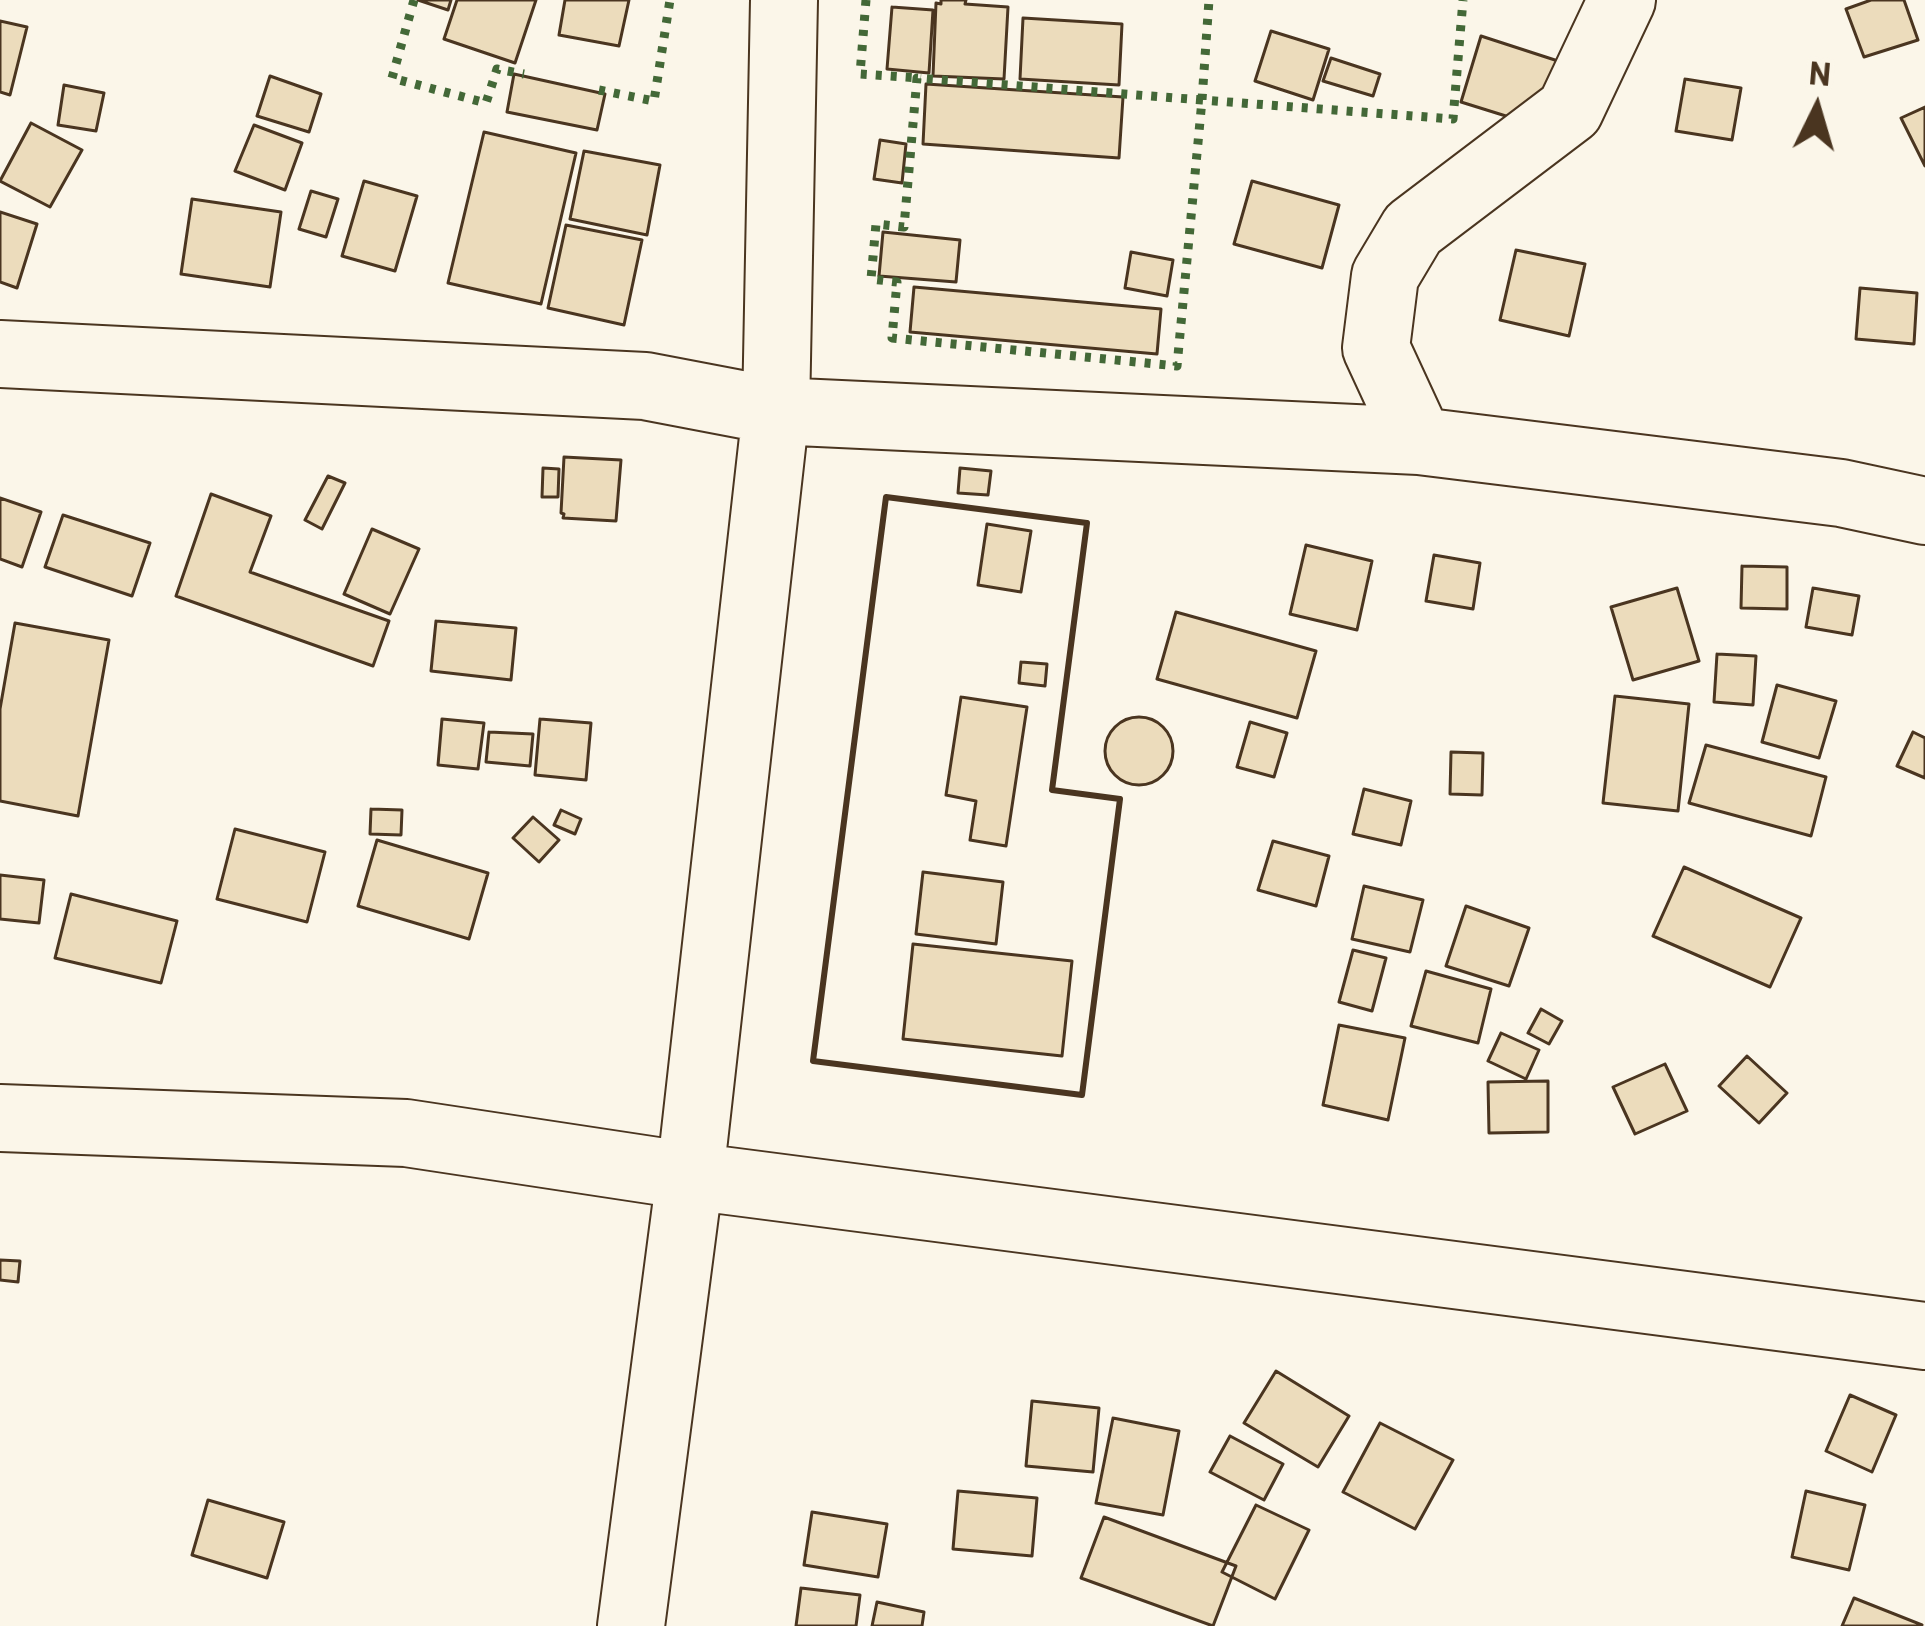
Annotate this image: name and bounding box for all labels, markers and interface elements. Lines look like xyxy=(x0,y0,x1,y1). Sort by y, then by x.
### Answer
north arrow xyxy=(1757,48,1877,168)
text: N xyxy=(1807,51,1833,93)

